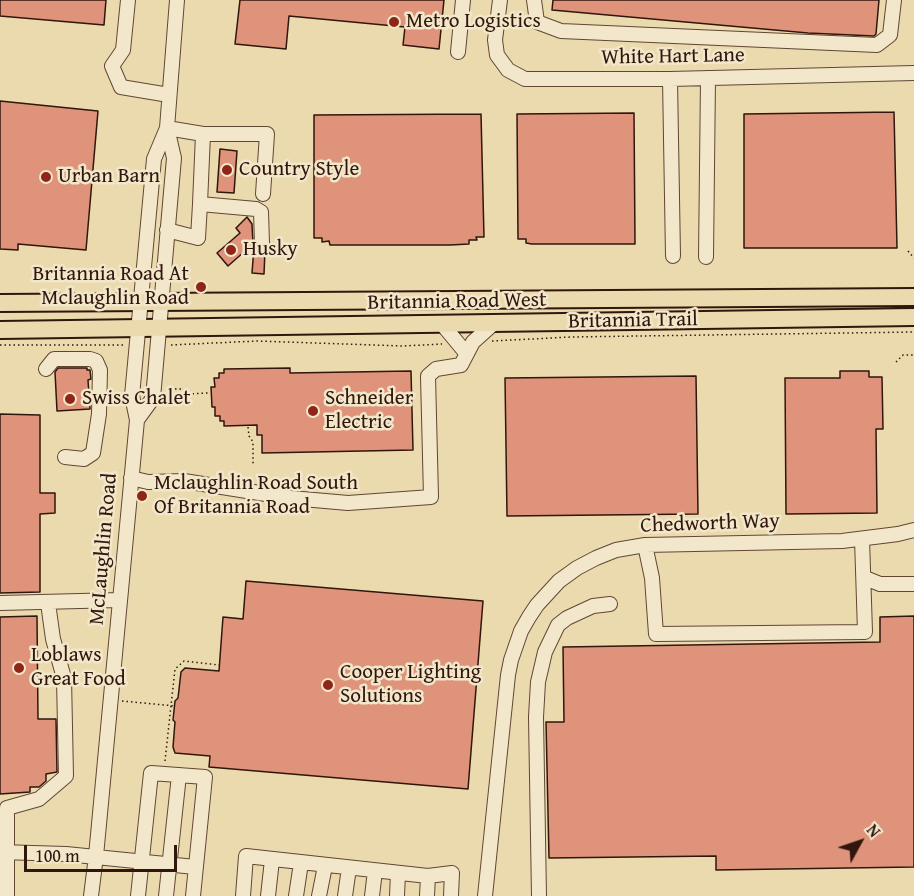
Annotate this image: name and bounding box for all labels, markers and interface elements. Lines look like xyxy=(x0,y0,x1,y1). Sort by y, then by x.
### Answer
place label: Metro Logistics xyxy=(406,9,541,35)
marker: Metro Logistics xyxy=(387,15,401,29)
street label: White Hart Lane xyxy=(601,43,745,71)
place label: Country Style xyxy=(239,157,359,183)
marker: Country Style xyxy=(220,163,234,177)
place label: Urban Barn xyxy=(58,164,160,190)
marker: Urban Barn xyxy=(39,170,53,184)
place label: Husky xyxy=(243,237,298,263)
marker: Husky xyxy=(224,243,238,257)
place label: Britannia Road At Mclaughlin Road xyxy=(32,262,189,312)
marker: Britannia Road At Mclaughlin Road xyxy=(194,280,208,294)
street label: Britannia Road West xyxy=(367,288,547,316)
street label: Britannia Trail xyxy=(568,307,698,335)
place label: Swiss Chalet xyxy=(82,386,191,412)
place label: Schneider Electric xyxy=(325,386,413,436)
marker: Swiss Chalet xyxy=(63,392,77,406)
marker: Schneider Electric xyxy=(306,404,320,418)
place label: Mclaughlin Road South Of Britannia Road xyxy=(154,471,358,521)
street label: McLaughlin Road xyxy=(85,472,123,626)
marker: Mclaughlin Road South Of Britannia Road xyxy=(135,489,149,503)
street label: Chedworth Way xyxy=(640,509,780,539)
place label: Loblaws Great Food xyxy=(31,643,126,693)
place label: Cooper Lighting Solutions xyxy=(340,660,481,710)
marker: Loblaws Great Food xyxy=(12,661,26,675)
marker: Cooper Lighting Solutions xyxy=(321,678,335,692)
north arrow xyxy=(830,812,890,872)
text: N xyxy=(861,819,886,842)
scale bar xyxy=(27,833,180,871)
text: 100 m xyxy=(35,842,80,869)

